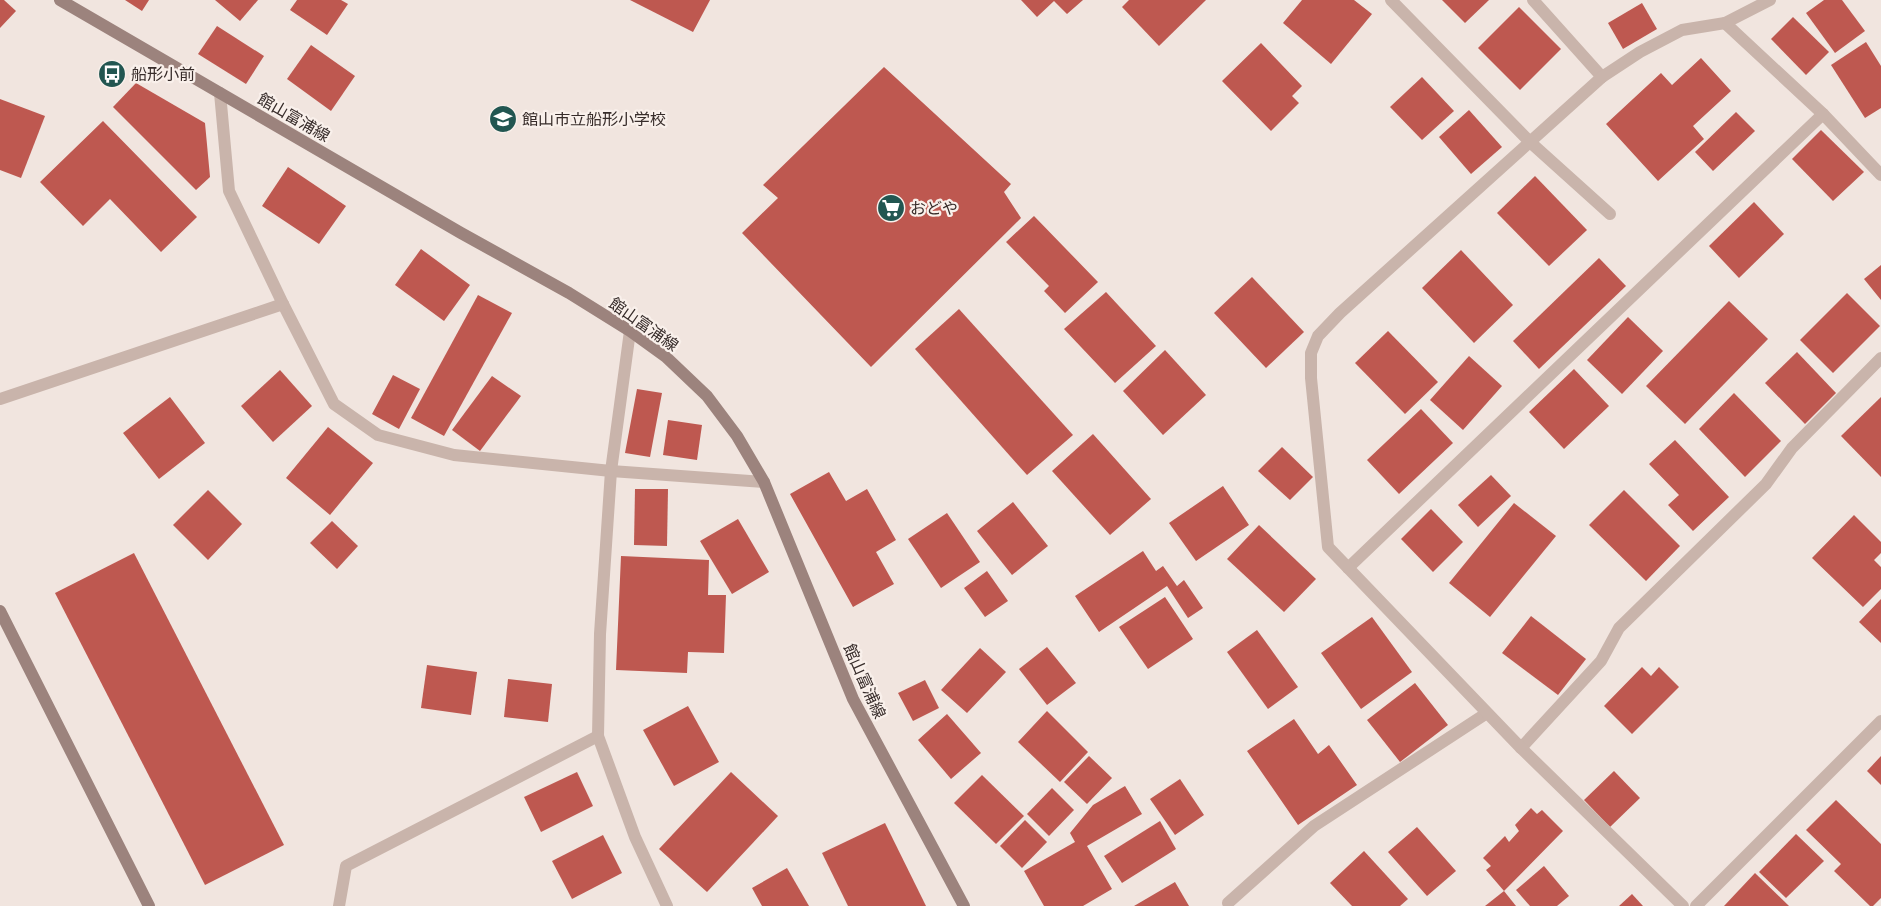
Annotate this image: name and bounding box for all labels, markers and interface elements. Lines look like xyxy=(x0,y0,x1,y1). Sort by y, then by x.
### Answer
bus stop icon: 船形小前 xyxy=(97,59,127,89)
place label: 船形小前 xyxy=(131,64,195,85)
street label: 館山富浦線 xyxy=(254,88,334,147)
school or university icon: 館山市立船形小学校 xyxy=(488,104,518,134)
place label: 館山市立船形小学校 xyxy=(522,109,666,130)
supermarket icon: おどや xyxy=(876,193,906,223)
place label: おどや xyxy=(910,198,958,219)
street label: 館山富浦線 xyxy=(605,293,683,356)
street label: 館山富浦線 xyxy=(839,640,890,722)

